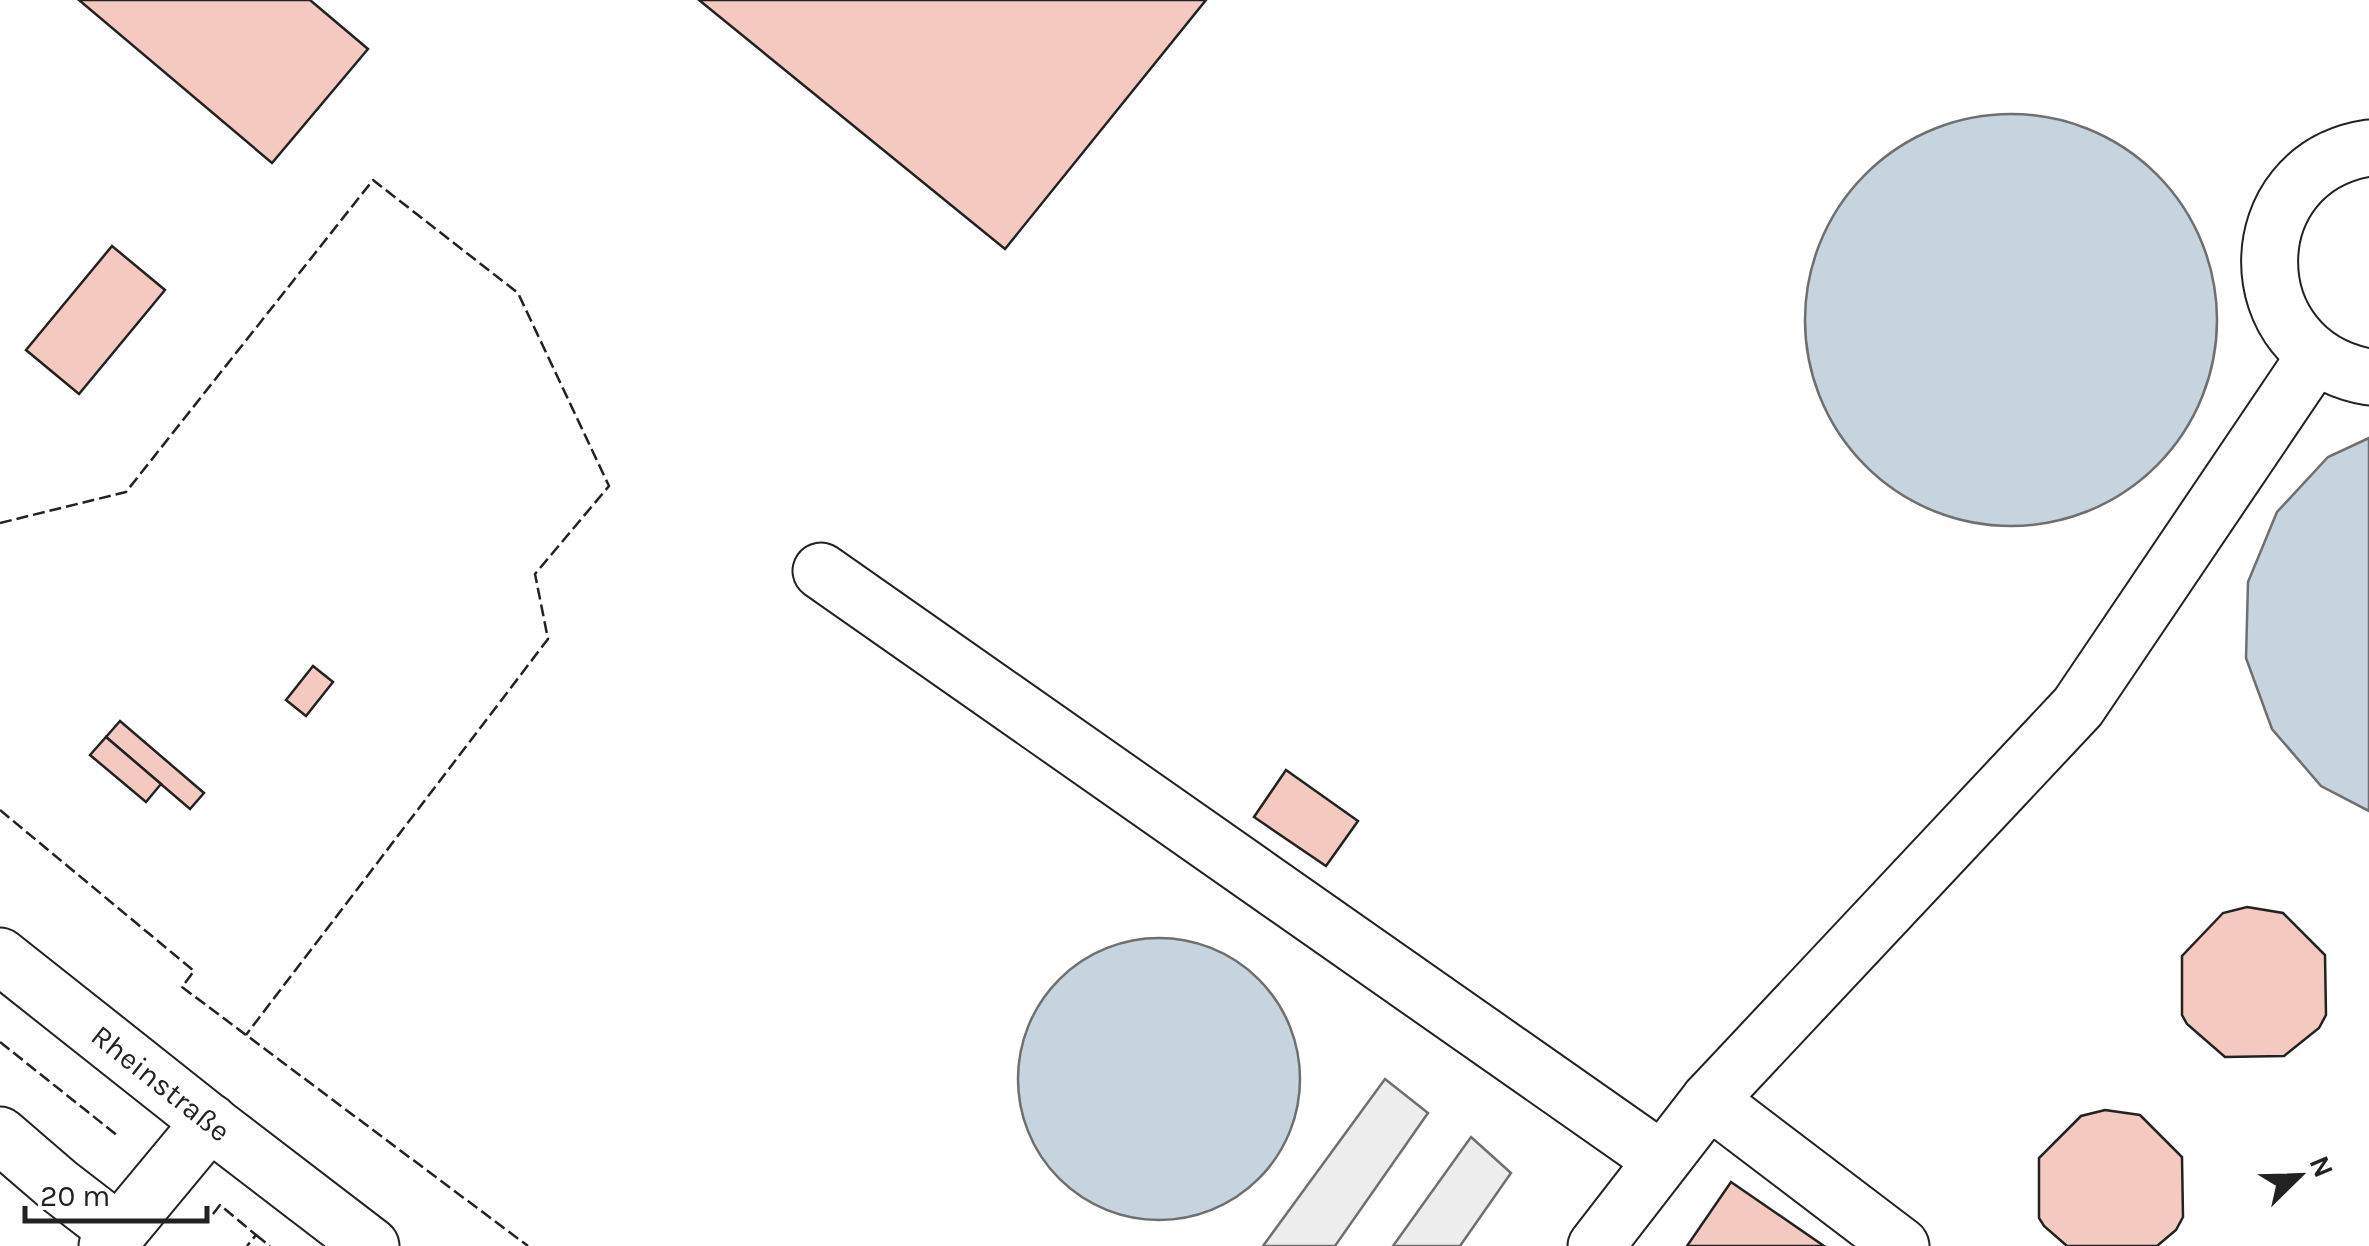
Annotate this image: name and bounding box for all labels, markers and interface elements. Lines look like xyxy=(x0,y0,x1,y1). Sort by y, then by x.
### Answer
street label: Rheinstraße xyxy=(84,1017,237,1149)
north arrow xyxy=(2249,1126,2349,1226)
text: N xyxy=(2302,1151,2341,1182)
scale bar xyxy=(25,1161,208,1223)
text: 20 m xyxy=(40,1178,110,1214)

